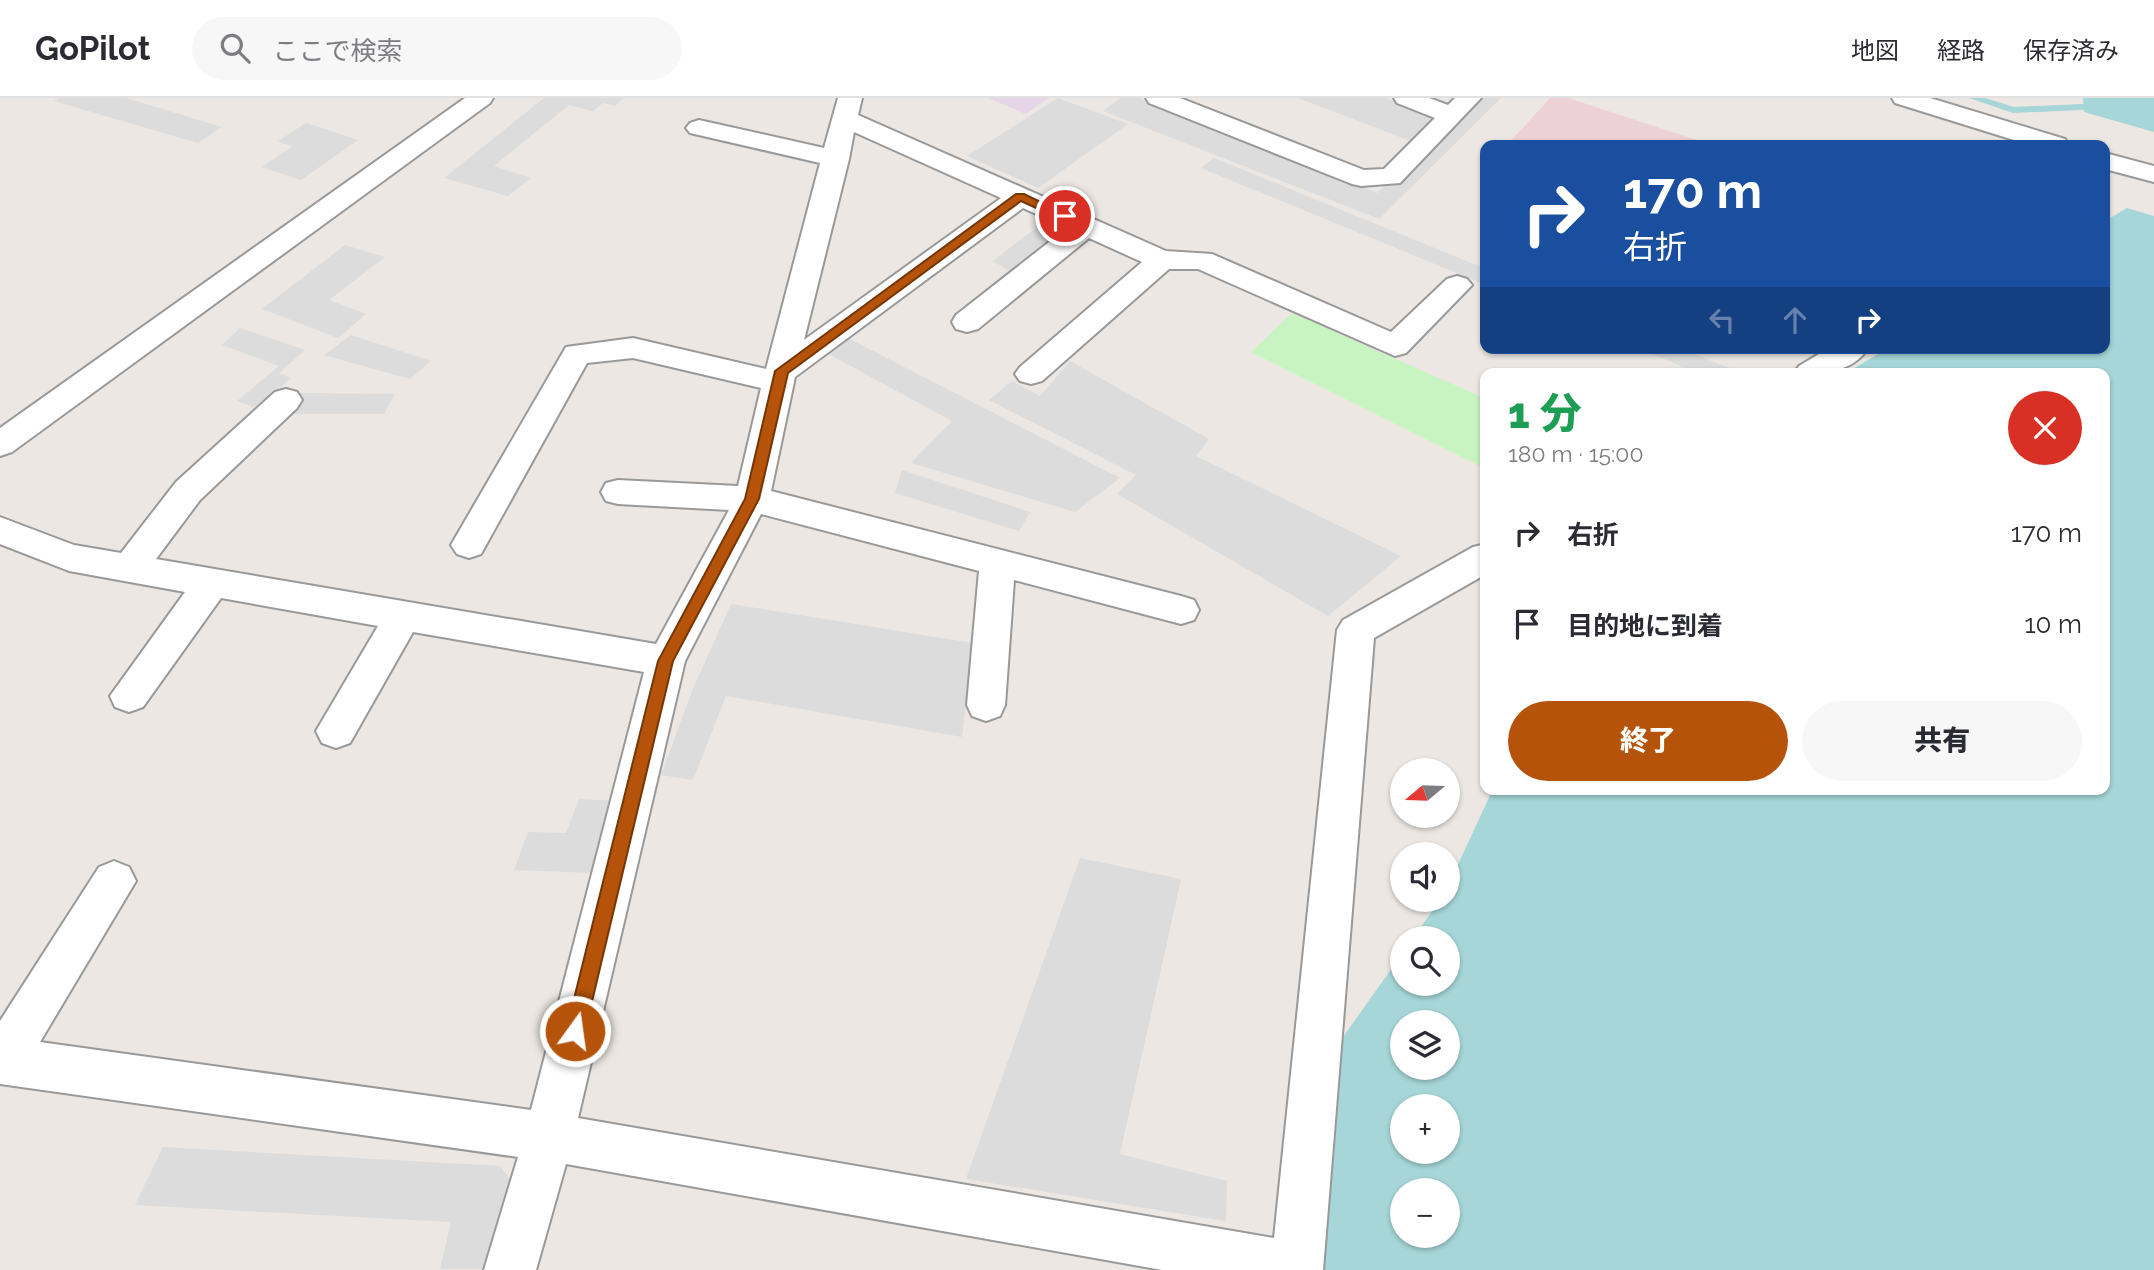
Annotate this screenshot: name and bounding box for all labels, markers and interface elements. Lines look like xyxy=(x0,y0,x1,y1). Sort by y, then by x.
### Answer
search box xyxy=(192,17,682,80)
text: GoPilot xyxy=(35,29,150,68)
icon: search xyxy=(216,29,254,67)
text: ここで検索 xyxy=(272,36,402,66)
text: 地図 xyxy=(1851,36,1899,65)
text: 経路 xyxy=(1937,36,1985,65)
text: 保存済み xyxy=(2023,36,2119,65)
text: 170 m xyxy=(1623,162,1762,219)
icon: right xyxy=(1508,168,1599,259)
pin xyxy=(1035,186,1095,246)
icon: arrive xyxy=(1046,197,1084,235)
text: 右折 xyxy=(1623,228,1687,265)
icon: left xyxy=(1703,301,1741,339)
icon: ahead xyxy=(1776,301,1814,339)
icon: right xyxy=(1849,301,1887,339)
text: 1 分 xyxy=(1508,389,1582,438)
button: close xyxy=(2008,391,2082,465)
text: 180 m · 15:00 xyxy=(1508,440,1644,467)
icon: right xyxy=(1508,514,1546,552)
text: 170 m xyxy=(2011,518,2082,548)
text: 右折 xyxy=(1567,520,1619,550)
icon: arrive xyxy=(1508,605,1546,643)
text: 10 m xyxy=(2024,609,2082,639)
text: 目的地に到着 xyxy=(1567,611,1723,641)
button: 終了 xyxy=(1508,701,1788,781)
button: 共有 xyxy=(1802,701,2082,781)
north arrow xyxy=(1390,758,1460,828)
map controls xyxy=(1390,758,1460,1248)
button: sound xyxy=(1390,842,1460,912)
button: search xyxy=(1390,926,1460,996)
position arrow xyxy=(538,994,612,1068)
button: layers xyxy=(1390,1010,1460,1080)
button: + xyxy=(1390,1094,1460,1164)
button: − xyxy=(1390,1178,1460,1248)

